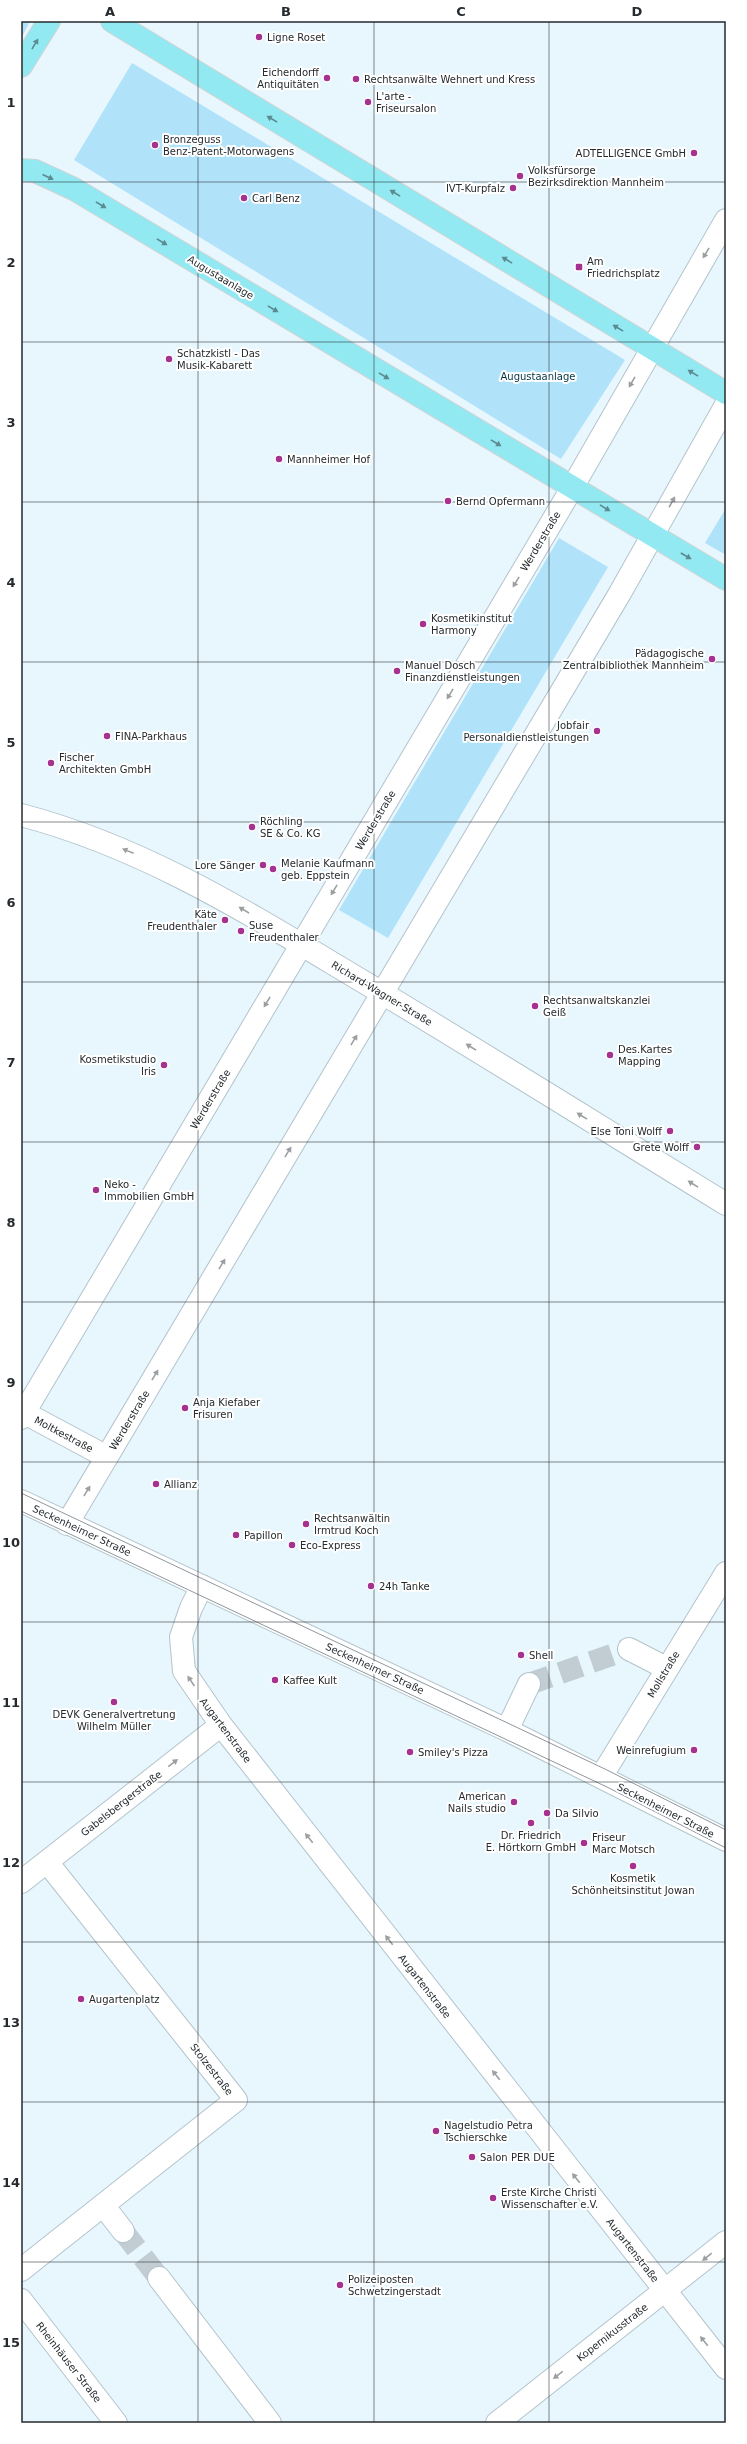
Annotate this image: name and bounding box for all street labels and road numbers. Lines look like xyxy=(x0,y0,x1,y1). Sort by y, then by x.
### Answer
street label: Augustaanlage xyxy=(186,253,256,301)
street label: Werderstraße xyxy=(518,509,563,573)
street label: Werderstraße xyxy=(353,788,398,852)
street label: Richard-Wagner-Straße xyxy=(329,959,434,1028)
street label: Werderstraße xyxy=(188,1067,233,1131)
street label: Werderstraße xyxy=(107,1388,152,1452)
street label: Moltkestraße xyxy=(33,1414,95,1455)
street label: Seckenheimer Straße xyxy=(31,1503,133,1558)
street label: Seckenheimer Straße xyxy=(324,1641,426,1696)
street label: Mollstraße xyxy=(645,1649,682,1699)
street label: Augartenstraße xyxy=(198,1696,253,1765)
street label: Gabelsbergerstraße xyxy=(79,1769,164,1838)
street label: Seckenheimer Straße xyxy=(615,1781,716,1840)
street label: Augartenstraße xyxy=(396,1952,453,2020)
street label: Stolzestraße xyxy=(188,2041,235,2097)
street label: Augartenstraße xyxy=(604,2216,661,2284)
street label: Kopernikusstraße xyxy=(575,2301,650,2363)
street label: Rheinhäuser Straße xyxy=(34,2320,103,2405)

